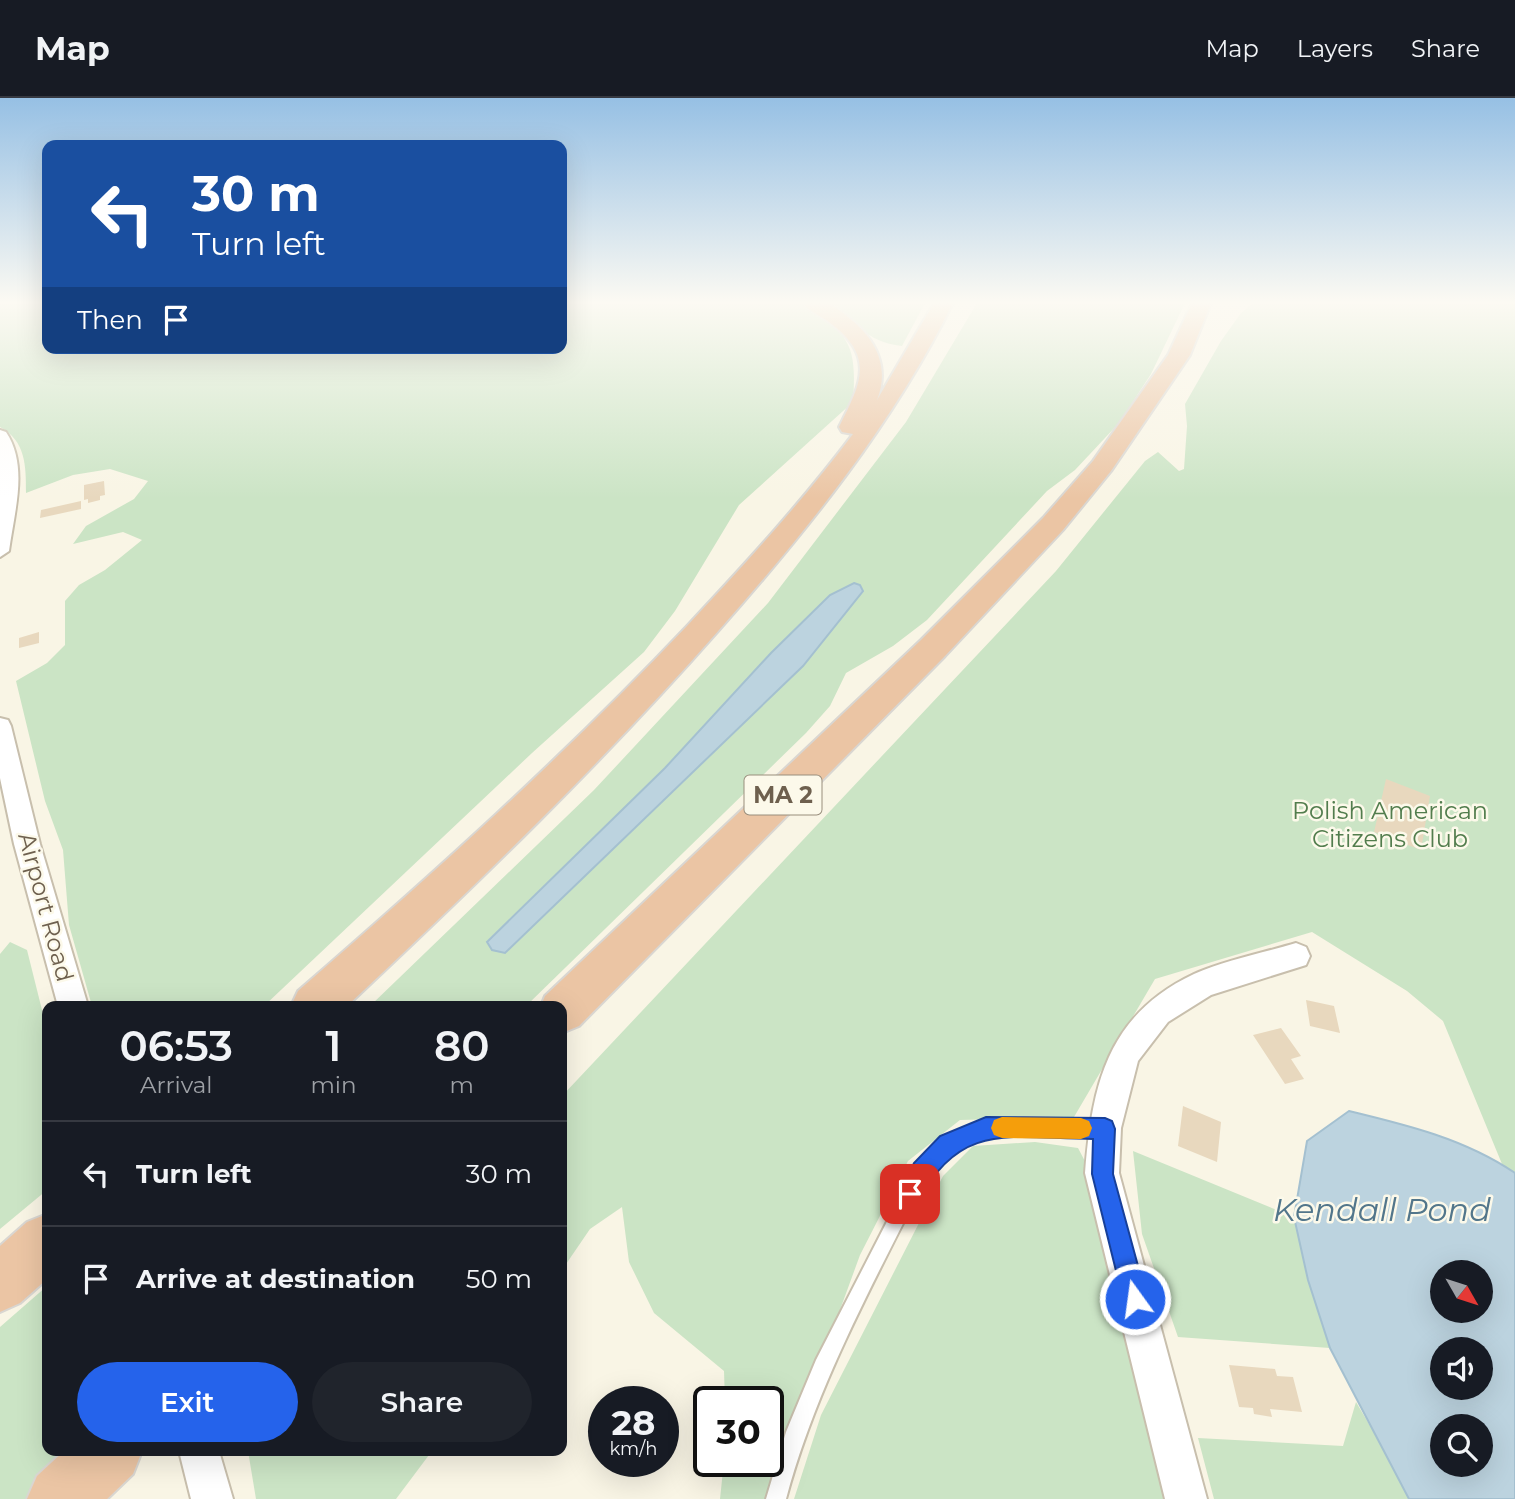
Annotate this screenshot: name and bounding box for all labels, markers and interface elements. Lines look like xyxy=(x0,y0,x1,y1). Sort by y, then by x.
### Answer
text: Map xyxy=(35,28,110,68)
text: Map xyxy=(1205,34,1259,63)
text: Layers xyxy=(1297,34,1373,63)
text: Share xyxy=(1411,34,1480,63)
text: 30 m xyxy=(192,164,320,223)
icon: left xyxy=(77,168,168,259)
text: Turn left xyxy=(192,224,326,263)
icon: arrive xyxy=(157,301,195,339)
text: Then xyxy=(77,304,143,336)
road number: MA 2 xyxy=(744,776,822,814)
park label: Polish American Citizens Club xyxy=(1292,796,1488,853)
street label: Airport Road xyxy=(12,829,80,985)
text: 06:53 xyxy=(119,1020,233,1072)
text: 1 xyxy=(325,1020,341,1072)
text: 80 xyxy=(434,1020,490,1072)
text: Arrival xyxy=(140,1071,212,1099)
text: min xyxy=(310,1071,357,1099)
text: m xyxy=(450,1071,474,1099)
icon: left xyxy=(77,1155,115,1193)
text: Turn left xyxy=(136,1158,252,1190)
text: 30 m xyxy=(466,1158,532,1190)
pin xyxy=(880,1164,940,1224)
icon: arrive xyxy=(891,1175,929,1213)
water label: Kendall Pond xyxy=(1273,1190,1491,1229)
icon: arrive xyxy=(77,1260,115,1298)
north arrow xyxy=(1430,1260,1493,1323)
map controls xyxy=(1430,1260,1493,1477)
position arrow xyxy=(1098,1262,1172,1336)
text: Arrive at destination xyxy=(136,1263,415,1295)
text: 50 m xyxy=(466,1263,532,1295)
button: sound xyxy=(1430,1337,1493,1400)
button: Exit xyxy=(77,1362,298,1442)
button: Share xyxy=(312,1362,532,1442)
speed limit sign: 30 xyxy=(693,1386,784,1477)
text: 28 xyxy=(612,1401,655,1444)
button: search xyxy=(1430,1414,1493,1477)
text: km/h xyxy=(609,1438,658,1460)

